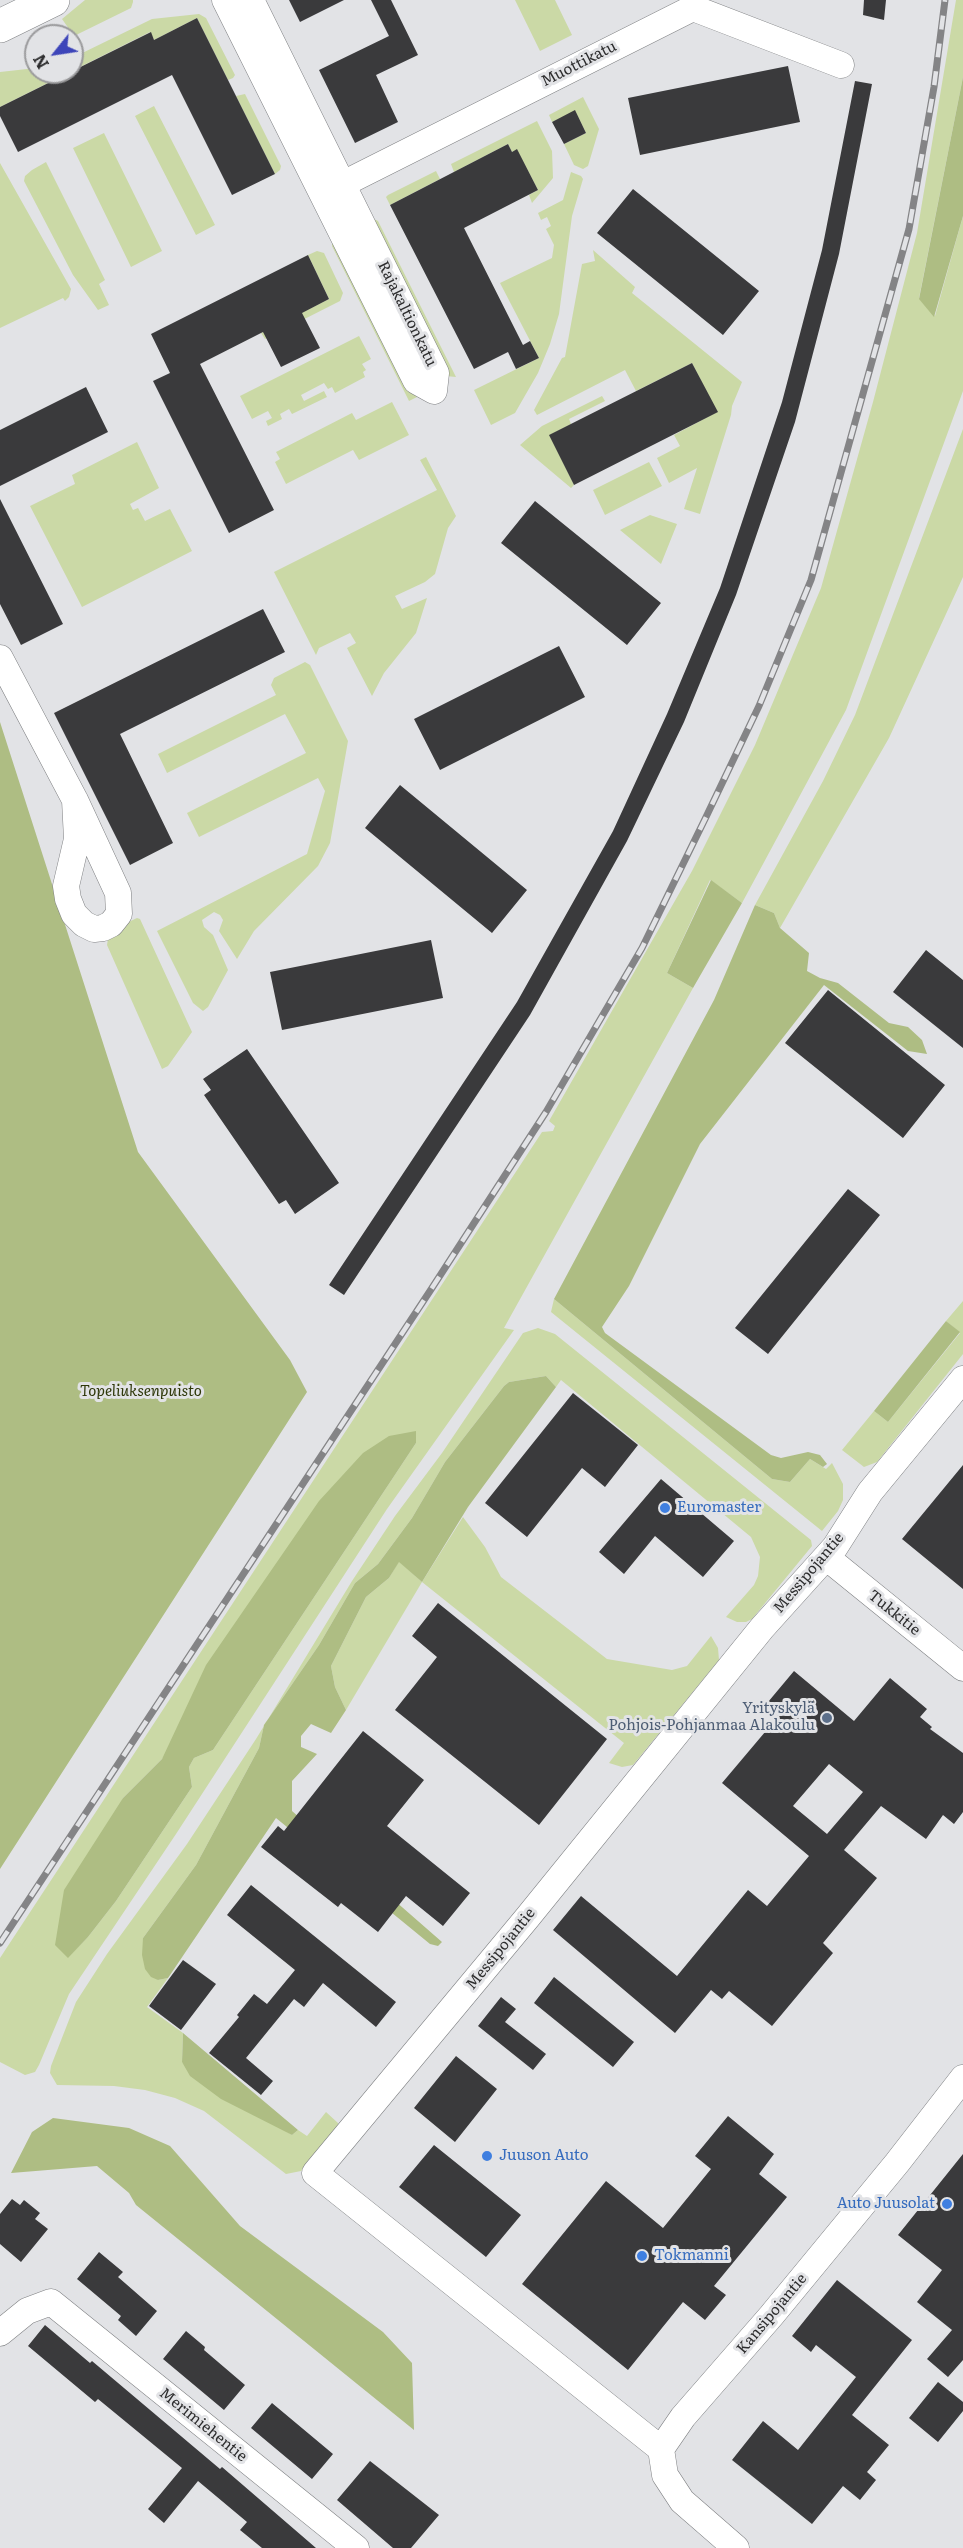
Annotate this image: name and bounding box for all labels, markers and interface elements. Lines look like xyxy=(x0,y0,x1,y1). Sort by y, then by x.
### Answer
north arrow xyxy=(24,24,84,84)
street label: Muottikatu xyxy=(539,37,619,91)
text: N xyxy=(26,50,54,74)
street label: Rajakaltionkatu xyxy=(374,258,440,370)
park label: Topeliuksenpuisto xyxy=(80,1383,202,1401)
place label: Euromaster xyxy=(677,1499,761,1517)
marker: Euromaster xyxy=(658,1501,672,1515)
street label: Messipojantie xyxy=(770,1529,848,1617)
street label: Tukkitie xyxy=(864,1587,924,1639)
place label: Yrityskylä Pohjois-Pohjanmaa Alakoulu xyxy=(608,1700,815,1735)
marker: Yrityskylä Pohjois-Pohjanmaa Alakoulu xyxy=(820,1711,834,1725)
street label: Messipojantie xyxy=(463,1905,539,1993)
place label: Juuson Auto xyxy=(499,2147,589,2165)
marker: Juuson Auto xyxy=(480,2149,494,2163)
place label: Auto Juusolat xyxy=(837,2195,935,2213)
marker: Auto Juusolat xyxy=(940,2197,954,2211)
place label: Tokmanni xyxy=(654,2247,729,2265)
marker: Tokmanni xyxy=(635,2249,649,2263)
street label: Kansipojantie xyxy=(733,2270,811,2358)
street label: Merimiehentie xyxy=(156,2384,250,2466)

